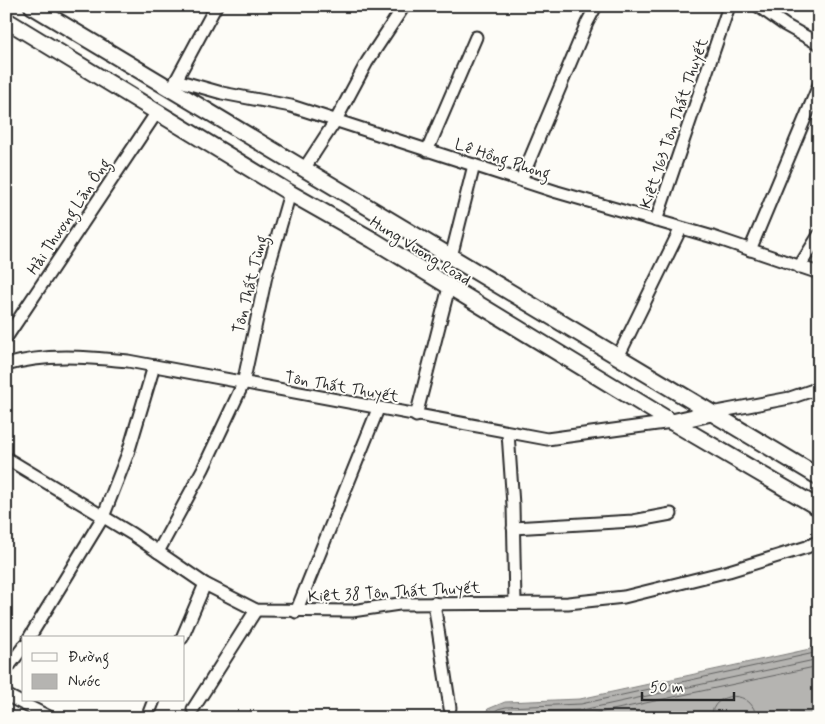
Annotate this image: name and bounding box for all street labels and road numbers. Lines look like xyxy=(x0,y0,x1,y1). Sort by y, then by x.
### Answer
street label: Kiệt 163 Tôn Thất Thuyết xyxy=(635,35,714,212)
street label: Lê Hồng Phong xyxy=(452,134,553,186)
street label: Hải Thượng Lãn Ông xyxy=(23,155,117,280)
street label: Hung Vuong Road xyxy=(365,212,475,292)
street label: Tôn Thất Tùng xyxy=(228,233,274,336)
street label: Tôn Thất Thuyết xyxy=(283,367,401,408)
street label: Kiệt 38 Tôn Thất Thuyết xyxy=(307,577,481,607)

